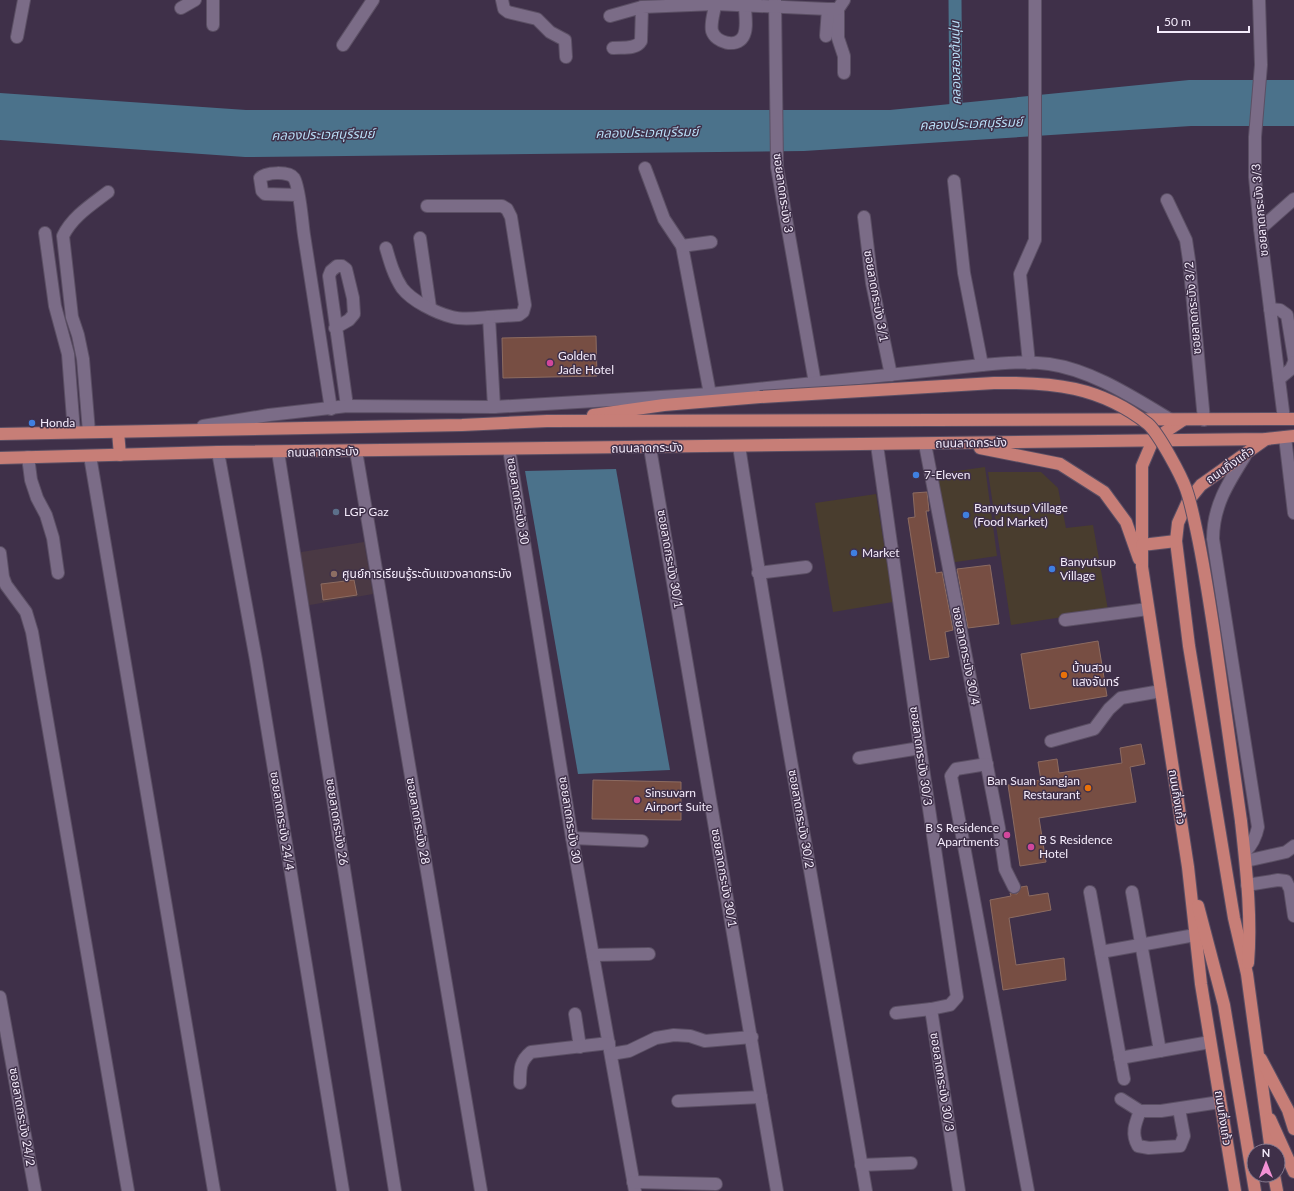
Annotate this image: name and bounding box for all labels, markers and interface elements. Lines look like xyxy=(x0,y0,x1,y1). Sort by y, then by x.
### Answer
scale bar xyxy=(1158,8,1249,34)
text: 50 m xyxy=(1164,14,1191,29)
water label: คลองสองต้นนุ่น xyxy=(946,20,965,105)
water label: คลองประเวศบุรีรมย์ xyxy=(919,113,1026,134)
water label: คลองประเวศบุรีรมย์ xyxy=(595,123,702,142)
water label: คลองประเวศบุรีรมย์ xyxy=(271,125,378,144)
street label: ซอยลาดกระบัง 3 xyxy=(770,152,797,234)
street label: ซอยลาดกระบัง 3/3 xyxy=(1248,163,1271,257)
street label: ซอยลาดกระบัง 3/1 xyxy=(861,249,892,343)
street label: ซอยลาดกระบัง 3/2 xyxy=(1181,261,1204,355)
place label: Golden Jade Hotel xyxy=(558,348,614,377)
marker: Golden Jade Hotel xyxy=(545,358,555,368)
place label: Honda xyxy=(40,415,75,430)
marker: Honda xyxy=(27,418,37,428)
street label: ถนนลาดกระบัง xyxy=(935,434,1007,451)
street label: ถนนลาดกระบัง xyxy=(611,439,683,456)
street label: ถนนกิ่งแก้ว xyxy=(1203,442,1257,487)
street label: ถนนลาดกระบัง xyxy=(287,443,359,460)
street label: ซอยลาดกระบัง 30 xyxy=(504,456,533,545)
place label: 7-Eleven xyxy=(924,467,970,482)
marker: 7-Eleven xyxy=(911,470,921,480)
place label: Banyutsup Village (Food Market) xyxy=(974,500,1068,529)
place label: LGP Gaz xyxy=(344,504,389,519)
marker: LGP Gaz xyxy=(331,507,341,517)
street label: ซอยลาดกระบัง 30/1 xyxy=(654,508,687,609)
marker: Banyutsup Village (Food Market) xyxy=(961,510,971,520)
place label: Market xyxy=(862,545,900,560)
marker: Market xyxy=(849,548,859,558)
place label: Banyutsup Village xyxy=(1060,554,1116,583)
marker: Banyutsup Village xyxy=(1047,564,1057,574)
place label: ศูนย์การเรียนรู้ระดับแขวงลาดกระบัง xyxy=(342,566,512,581)
marker: ศูนย์การเรียนรู้ระดับแขวงลาดกระบัง xyxy=(329,569,339,579)
street label: ซอยลาดกระบัง 30/4 xyxy=(950,605,983,706)
place label: บ้านสวน แสงจันทร์ xyxy=(1072,660,1119,689)
marker: บ้านสวน แสงจันทร์ xyxy=(1059,670,1069,680)
street label: ซอยลาดกระบัง 30/3 xyxy=(907,705,936,807)
street label: ซอยลาดกระบัง 30/2 xyxy=(785,768,818,869)
street label: ถนนกิ่งแก้ว xyxy=(1166,768,1190,826)
street label: ซอยลาดกระบัง 24/4 xyxy=(267,770,298,872)
place label: Ban Suan Sangjan Restaurant xyxy=(987,773,1081,802)
street label: ซอยลาดกระบัง 30 xyxy=(556,775,585,864)
street label: ซอยลาดกระบัง 28 xyxy=(403,776,433,865)
street label: ซอยลาดกระบัง 26 xyxy=(323,777,352,866)
marker: Ban Suan Sangjan Restaurant xyxy=(1083,783,1093,793)
place label: Sinsuvarn Airport Suite xyxy=(645,785,712,814)
marker: Sinsuvarn Airport Suite xyxy=(632,795,642,805)
place label: B S Residence Apartments xyxy=(925,820,999,849)
street label: ซอยลาดกระบัง 30/1 xyxy=(708,827,741,928)
marker: B S Residence Apartments xyxy=(1002,830,1012,840)
place label: B S Residence Hotel xyxy=(1039,832,1113,861)
marker: B S Residence Hotel xyxy=(1026,842,1036,852)
street label: ซอยลาดกระบัง 30/3 xyxy=(927,1031,958,1133)
street label: ซอยลาดกระบัง 24/2 xyxy=(6,1066,39,1167)
street label: ถนนกิ่งแก้ว xyxy=(1212,1089,1236,1147)
north arrow xyxy=(1246,1143,1286,1183)
text: N xyxy=(1262,1146,1270,1159)

